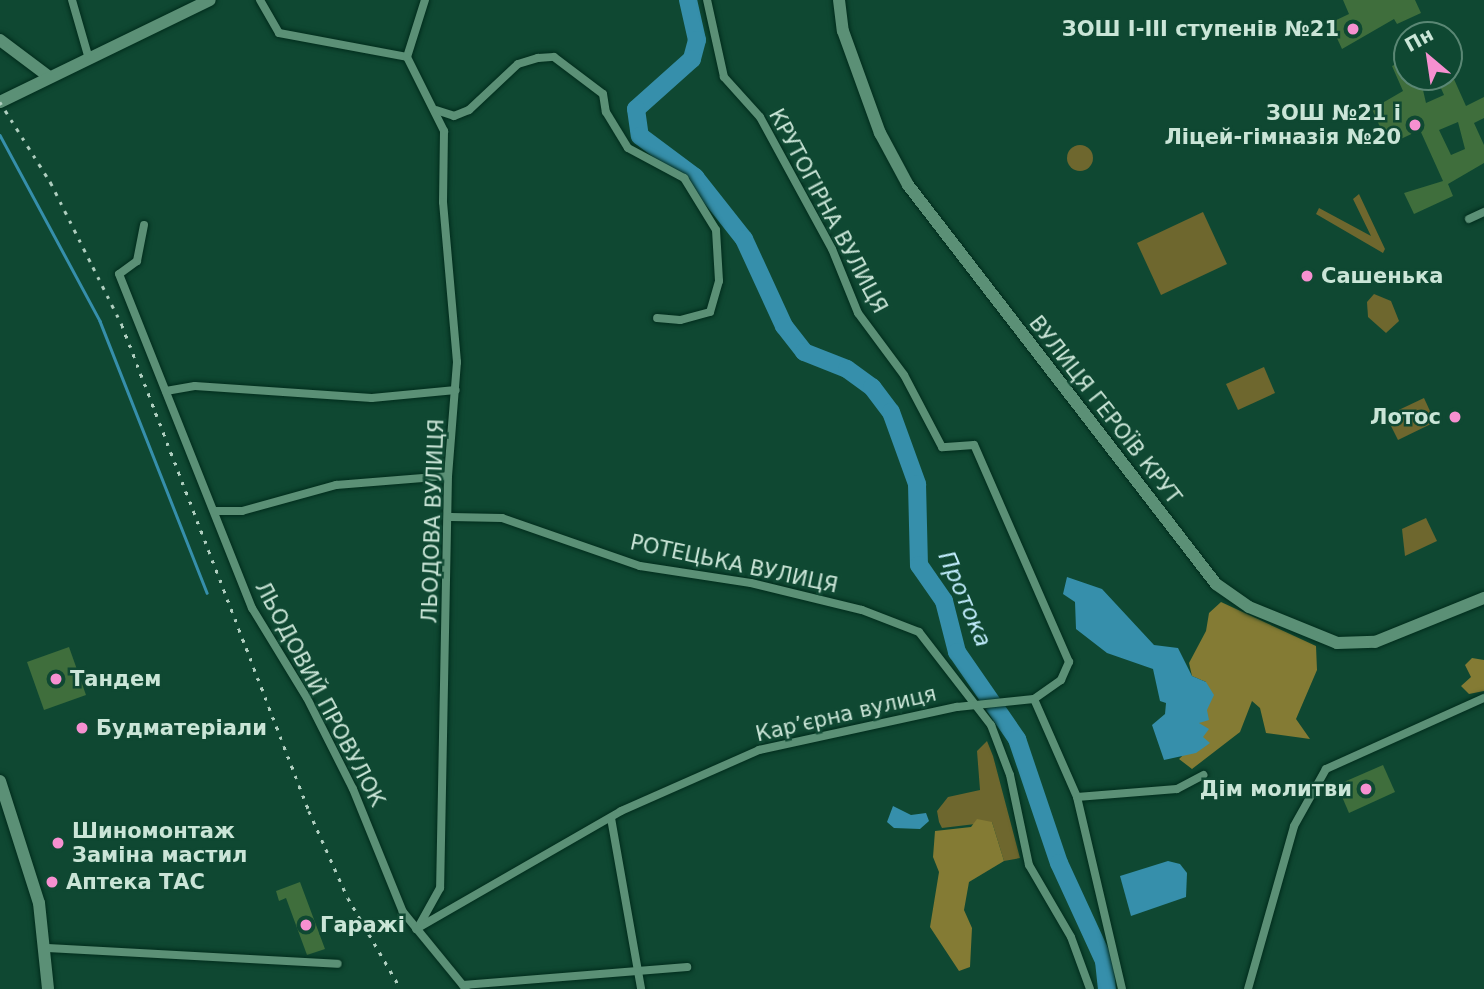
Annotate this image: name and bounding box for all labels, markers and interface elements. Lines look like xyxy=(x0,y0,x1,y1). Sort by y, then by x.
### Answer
place label: ЗОШ І-ІІІ ступенів №21 xyxy=(1062,16,1339,42)
marker: ЗОШ І-ІІІ ступенів №21 xyxy=(1345,21,1361,37)
north arrow xyxy=(1393,21,1463,91)
text: Пн xyxy=(1401,23,1437,56)
place label: ЗОШ №21 і Ліцей-гімназія №20 xyxy=(1164,100,1401,150)
street label: КРУТОГІРНА ВУЛИЦЯ xyxy=(763,105,893,317)
marker: ЗОШ №21 і Ліцей-гімназія №20 xyxy=(1407,117,1423,133)
place label: Сашенька xyxy=(1321,263,1443,289)
marker: Сашенька xyxy=(1299,268,1315,284)
street label: ВУЛИЦЯ ГЕРОЇВ КРУТ xyxy=(1024,311,1186,509)
place label: Лотос xyxy=(1370,404,1441,430)
marker: Лотос xyxy=(1447,409,1463,425)
street label: ЛЬОДОВА ВУЛИЦЯ xyxy=(417,418,449,624)
street label: РОТЕЦЬКА ВУЛИЦЯ xyxy=(628,530,840,598)
water label: Протока xyxy=(932,547,998,651)
street label: ЛЬОДОВИЙ ПРОВУЛОК xyxy=(250,577,390,811)
place label: Тандем xyxy=(70,666,161,692)
marker: Тандем xyxy=(48,671,64,687)
street label: Карʼєрна вулиця xyxy=(753,681,939,747)
place label: Будматеріали xyxy=(96,715,267,741)
marker: Будматеріали xyxy=(74,720,90,736)
place label: Дім молитви xyxy=(1200,776,1352,802)
marker: Дім молитви xyxy=(1358,781,1374,797)
place label: Шиномонтаж Заміна мастил xyxy=(72,818,247,868)
marker: Шиномонтаж Заміна мастил xyxy=(50,835,66,851)
place label: Аптека ТАС xyxy=(66,869,205,895)
marker: Аптека ТАС xyxy=(44,874,60,890)
place label: Гаражі xyxy=(320,912,405,938)
marker: Гаражі xyxy=(298,917,314,933)

